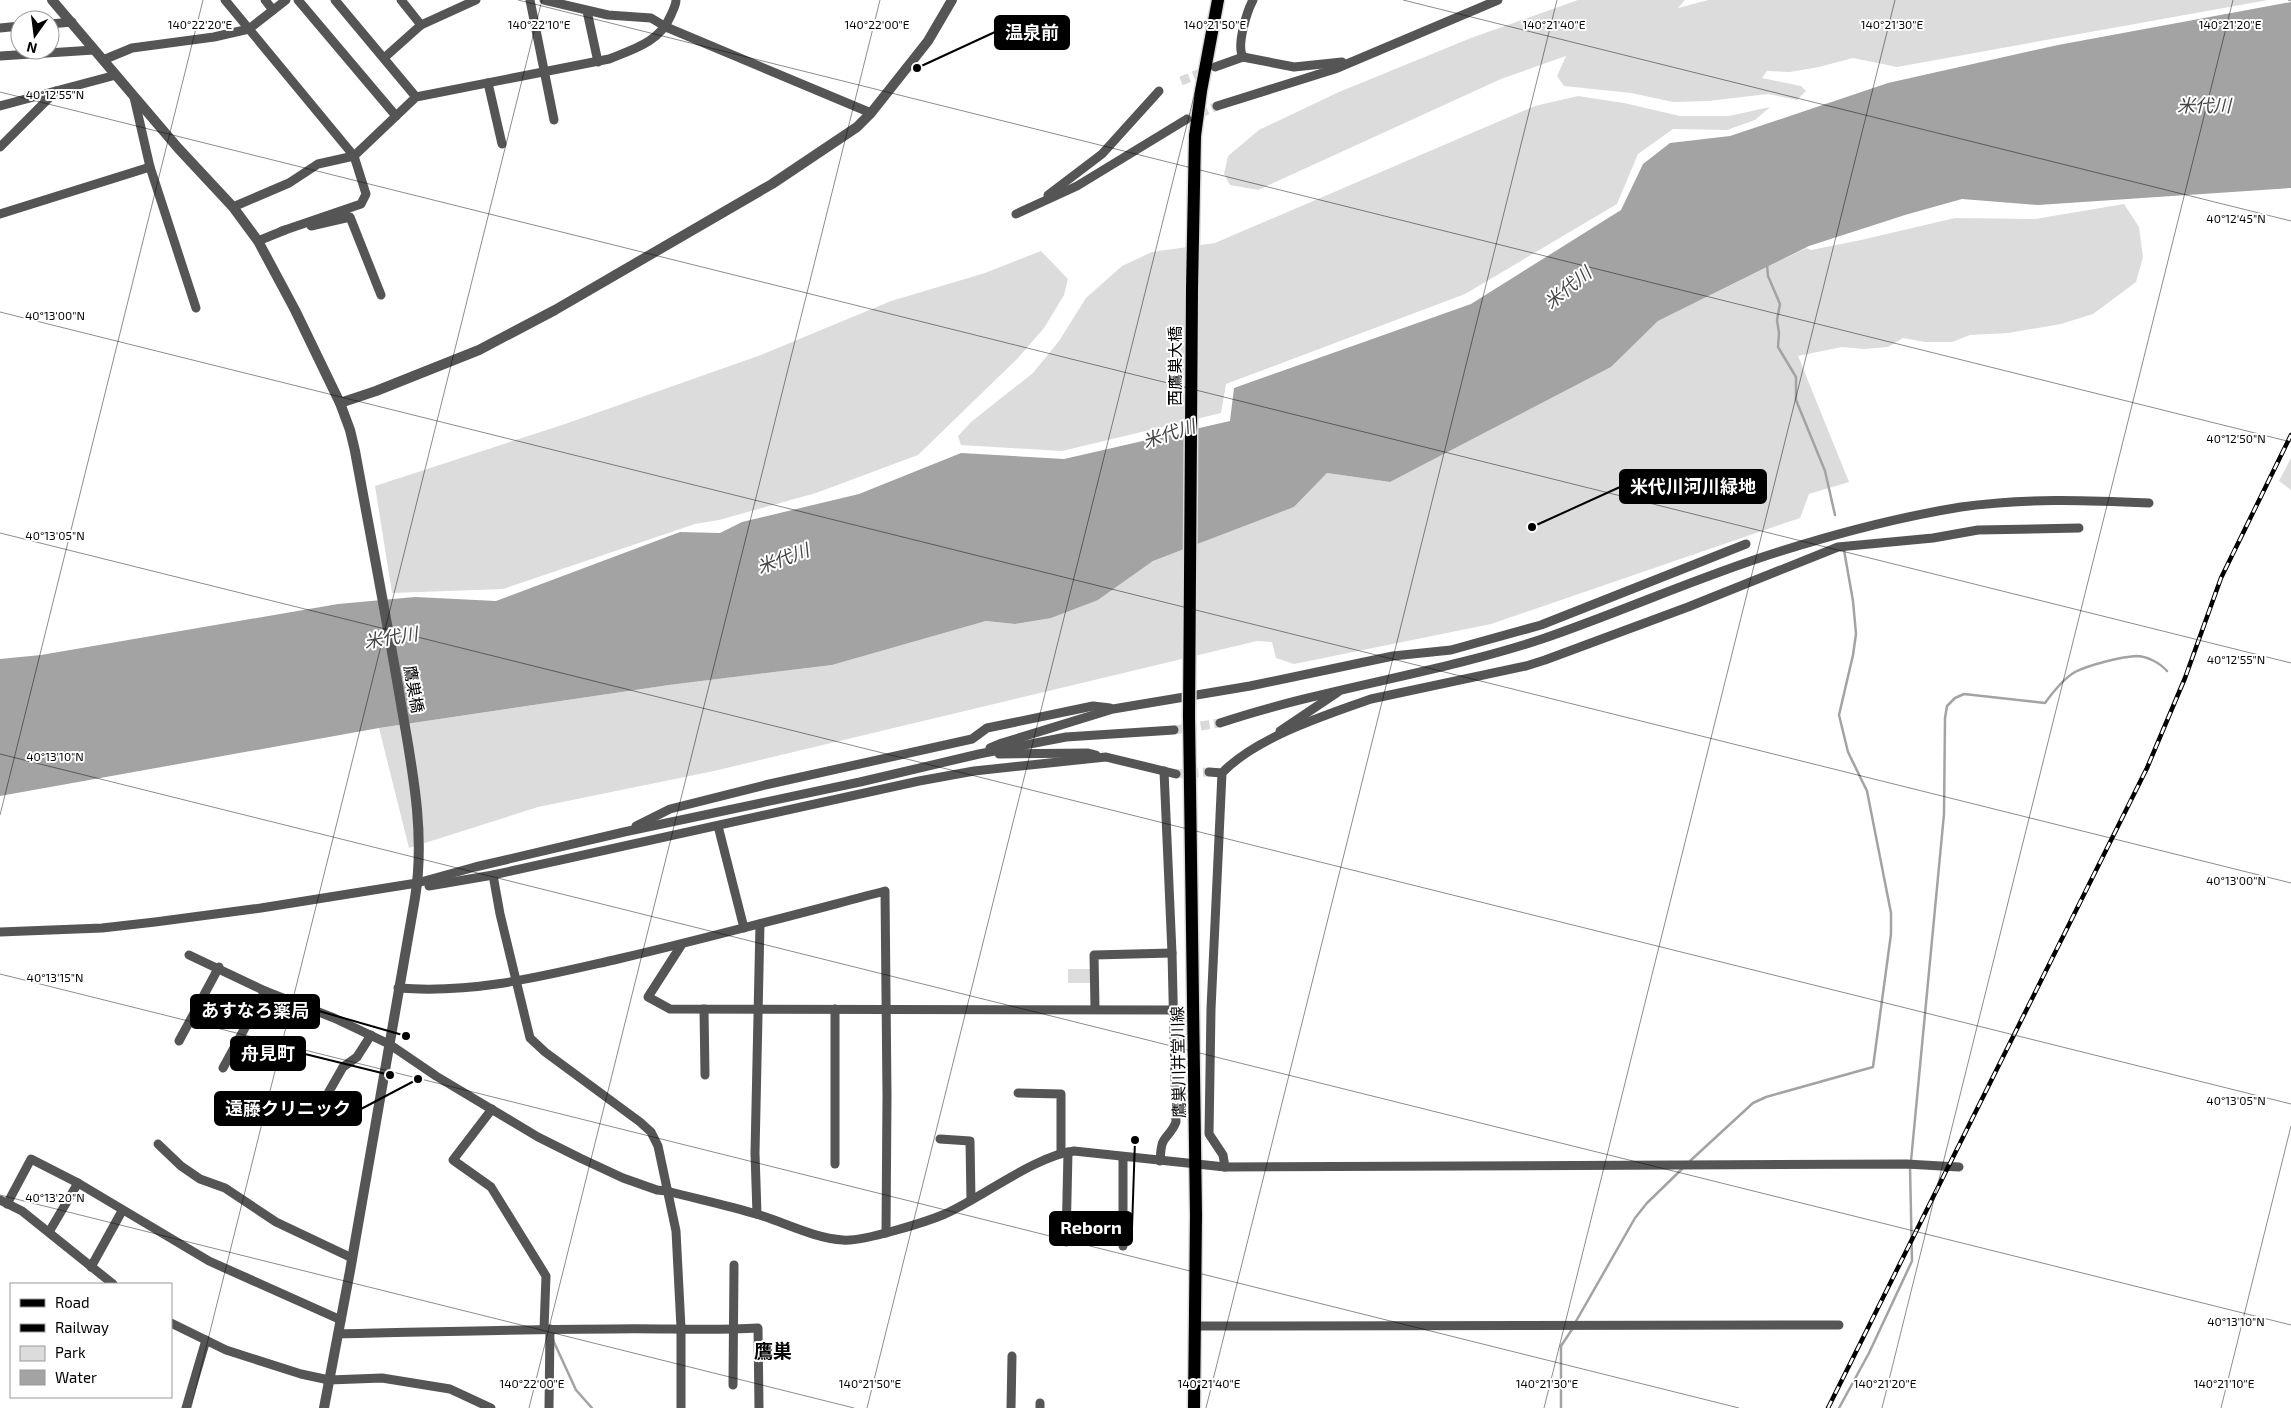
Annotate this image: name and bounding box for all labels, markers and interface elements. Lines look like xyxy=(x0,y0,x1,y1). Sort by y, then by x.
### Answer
north arrow xyxy=(10,10,60,60)
callout: 温泉前 xyxy=(995,16,1069,49)
text: 140°22'20"E xyxy=(168,17,233,31)
text: 140°22'10"E xyxy=(508,17,571,31)
text: 140°22'00"E xyxy=(844,17,910,31)
text: 140°21'50"E xyxy=(1184,17,1246,31)
text: 140°21'40"E xyxy=(1522,17,1586,31)
text: 140°21'30"E xyxy=(1861,17,1924,31)
text: 140°21'20"E xyxy=(2199,17,2262,31)
text: 温泉前 xyxy=(1005,21,1059,43)
text: N xyxy=(25,39,39,58)
text: 40°12'55"N xyxy=(26,87,84,101)
water label: 米代川 xyxy=(2177,94,2233,116)
text: 40°12'45"N xyxy=(2206,211,2266,225)
water label: 米代川 xyxy=(1539,260,1597,313)
text: 40°13'00"N xyxy=(25,308,85,322)
street label: 西鷹巣大橋 xyxy=(1165,326,1184,406)
water label: 米代川 xyxy=(1140,414,1200,452)
text: 40°12'50"N xyxy=(2206,431,2266,445)
callout: 米代川河川緑地 xyxy=(1620,470,1766,503)
text: 米代川河川緑地 xyxy=(1630,475,1756,497)
text: 40°13'05"N xyxy=(25,528,85,542)
water label: 米代川 xyxy=(754,538,814,578)
water label: 米代川 xyxy=(362,622,421,652)
text: 40°12'55"N xyxy=(2207,652,2265,666)
street label: 鷹巣橋 xyxy=(401,664,428,714)
text: 40°13'10"N xyxy=(26,749,84,763)
text: 40°13'00"N xyxy=(2206,873,2266,887)
text: 40°13'15"N xyxy=(27,970,83,984)
callout: あすなろ薬局 xyxy=(191,995,319,1028)
text: あすなろ薬局 xyxy=(201,999,309,1021)
street label: 鷹巣川井堂川線 xyxy=(1167,1006,1188,1118)
callout: 舟見町 xyxy=(231,1037,305,1070)
text: 舟見町 xyxy=(241,1042,295,1064)
callout: 遠藤クリニック xyxy=(215,1092,361,1125)
text: 40°13'05"N xyxy=(2206,1093,2266,1107)
text: 遠藤クリニック xyxy=(225,1097,351,1119)
text: 40°13'20"N xyxy=(25,1190,85,1204)
callout: Reborn xyxy=(1050,1212,1132,1245)
text: Reborn xyxy=(1060,1216,1122,1238)
legend xyxy=(10,1283,172,1398)
text: Road xyxy=(55,1293,90,1311)
text: 40°13'10"N xyxy=(2207,1314,2265,1328)
text: Railway xyxy=(55,1318,109,1336)
district label: 鷹巣 xyxy=(754,1339,792,1362)
text: Park xyxy=(55,1343,86,1361)
text: Water xyxy=(55,1368,97,1386)
text: 140°22'00"E xyxy=(499,1376,565,1390)
text: 140°21'50"E xyxy=(839,1376,901,1390)
text: 140°21'40"E xyxy=(1177,1376,1241,1390)
text: 140°21'30"E xyxy=(1516,1376,1579,1390)
text: 140°21'20"E xyxy=(1854,1376,1917,1390)
text: 140°21'10"E xyxy=(2194,1376,2255,1390)

